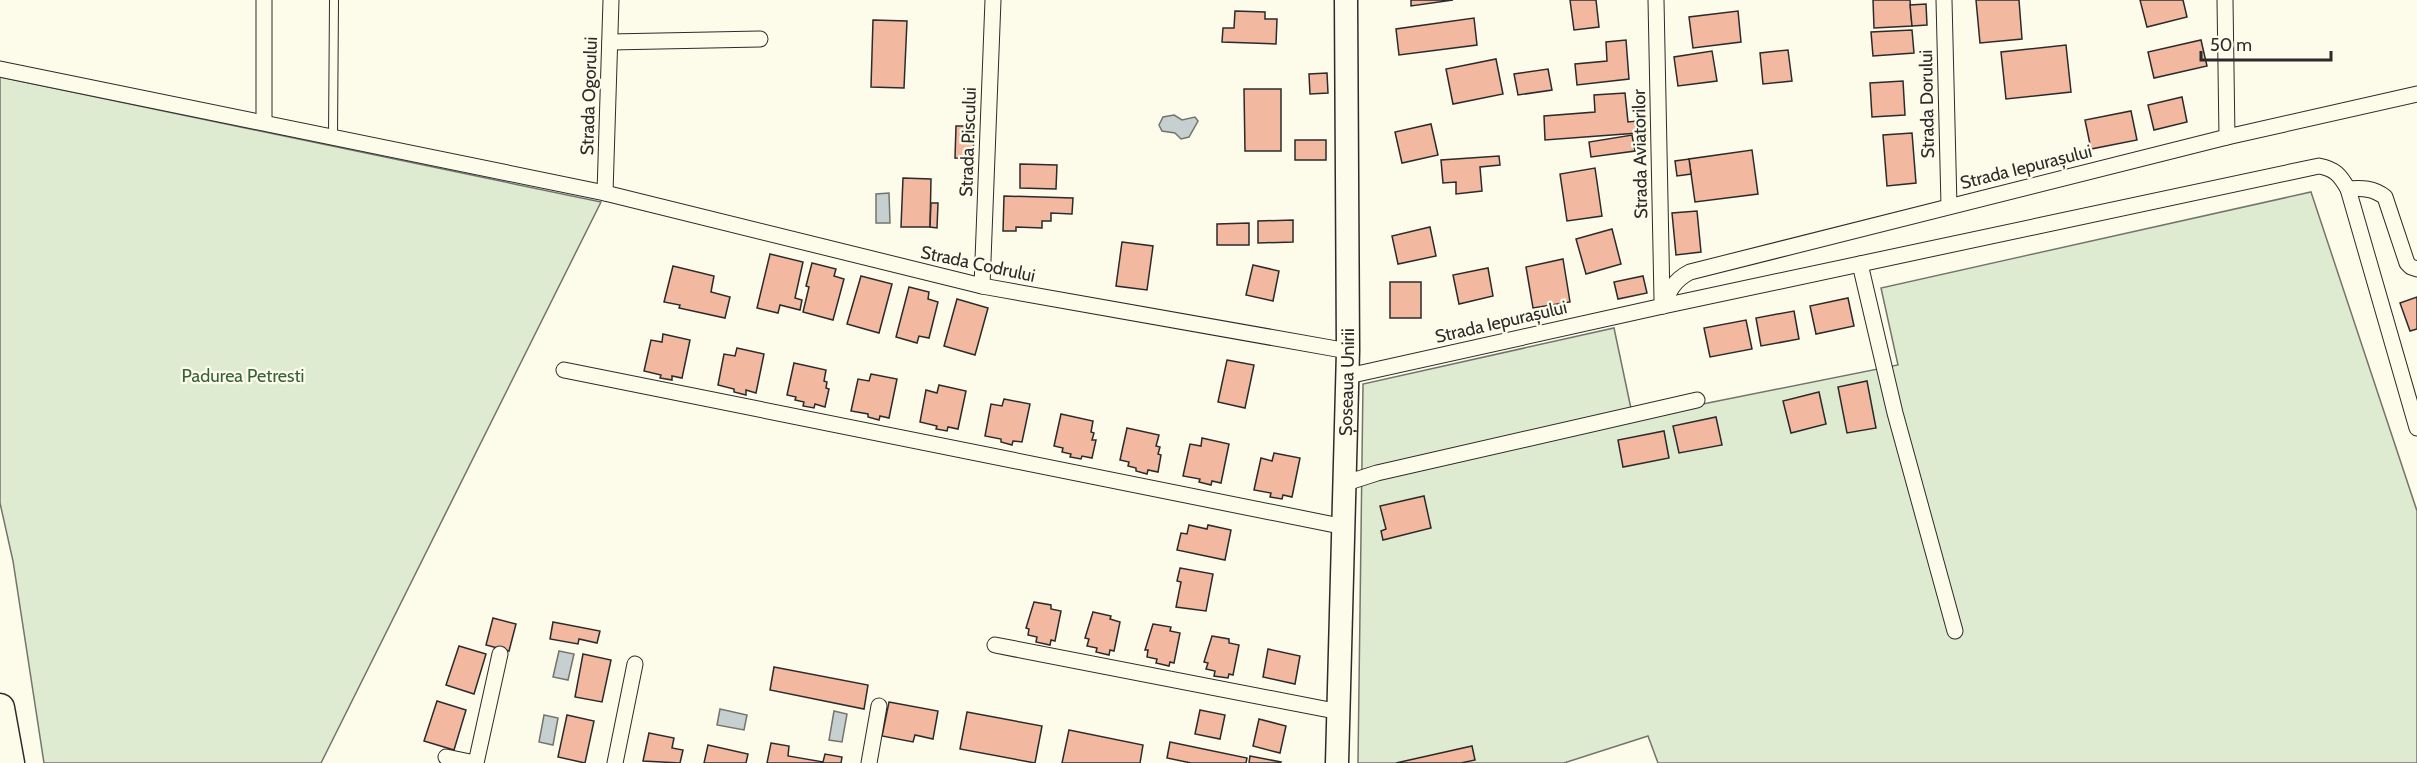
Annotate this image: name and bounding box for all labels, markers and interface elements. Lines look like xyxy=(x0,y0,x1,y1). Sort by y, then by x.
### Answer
scale bar xyxy=(2201,24,2332,62)
text: 50 m xyxy=(2210,34,2252,56)
street label: Strada Ogorului xyxy=(576,36,602,156)
street label: Strada Dorului xyxy=(1915,49,1939,159)
street label: Strada Piscului xyxy=(955,87,981,197)
street label: Strada Aviatorilor xyxy=(1628,89,1652,219)
street label: Strada Iepurașului xyxy=(1958,140,2094,195)
street label: Strada Codrului xyxy=(919,241,1037,287)
street label: Strada Iepurașului xyxy=(1433,296,1569,349)
street label: Șoseaua Unirii xyxy=(1335,328,1359,436)
park label: Padurea Petresti xyxy=(182,365,304,387)

